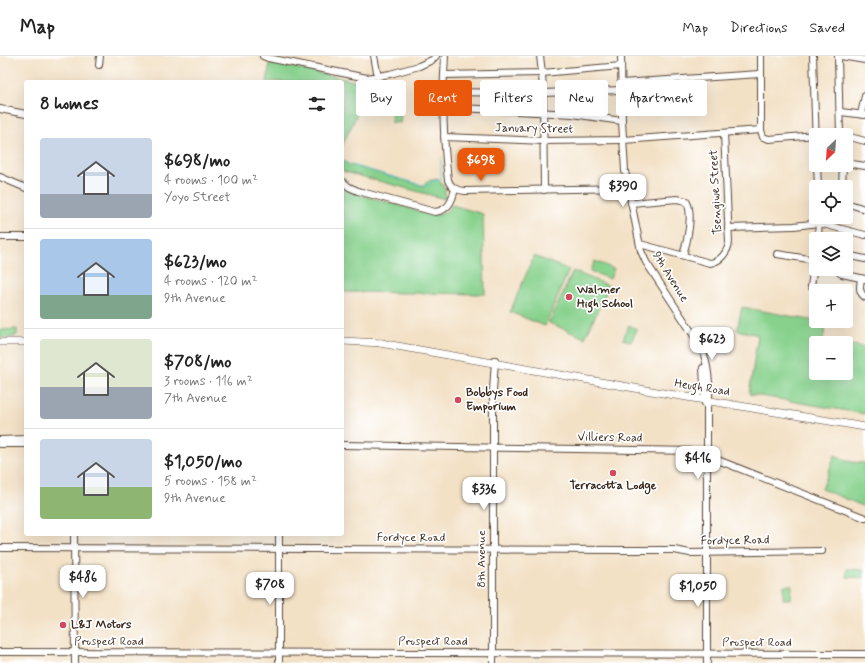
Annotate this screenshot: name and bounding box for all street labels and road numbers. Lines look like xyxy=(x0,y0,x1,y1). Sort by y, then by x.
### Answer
street label: January Street xyxy=(495,120,574,138)
street label: Tsengiwe Street xyxy=(706,149,726,235)
street label: 9th Avenue xyxy=(648,249,692,305)
street label: Heugh Road xyxy=(673,376,731,401)
street label: Villiers Road xyxy=(578,429,642,447)
street label: Fordyce Road xyxy=(377,530,445,546)
street label: 8th Avenue xyxy=(474,530,490,588)
street label: Fordyce Road xyxy=(701,532,769,550)
street label: Prospect Road xyxy=(74,634,144,650)
street label: Prospect Road xyxy=(398,634,468,650)
street label: Prospect Road xyxy=(722,635,792,651)

